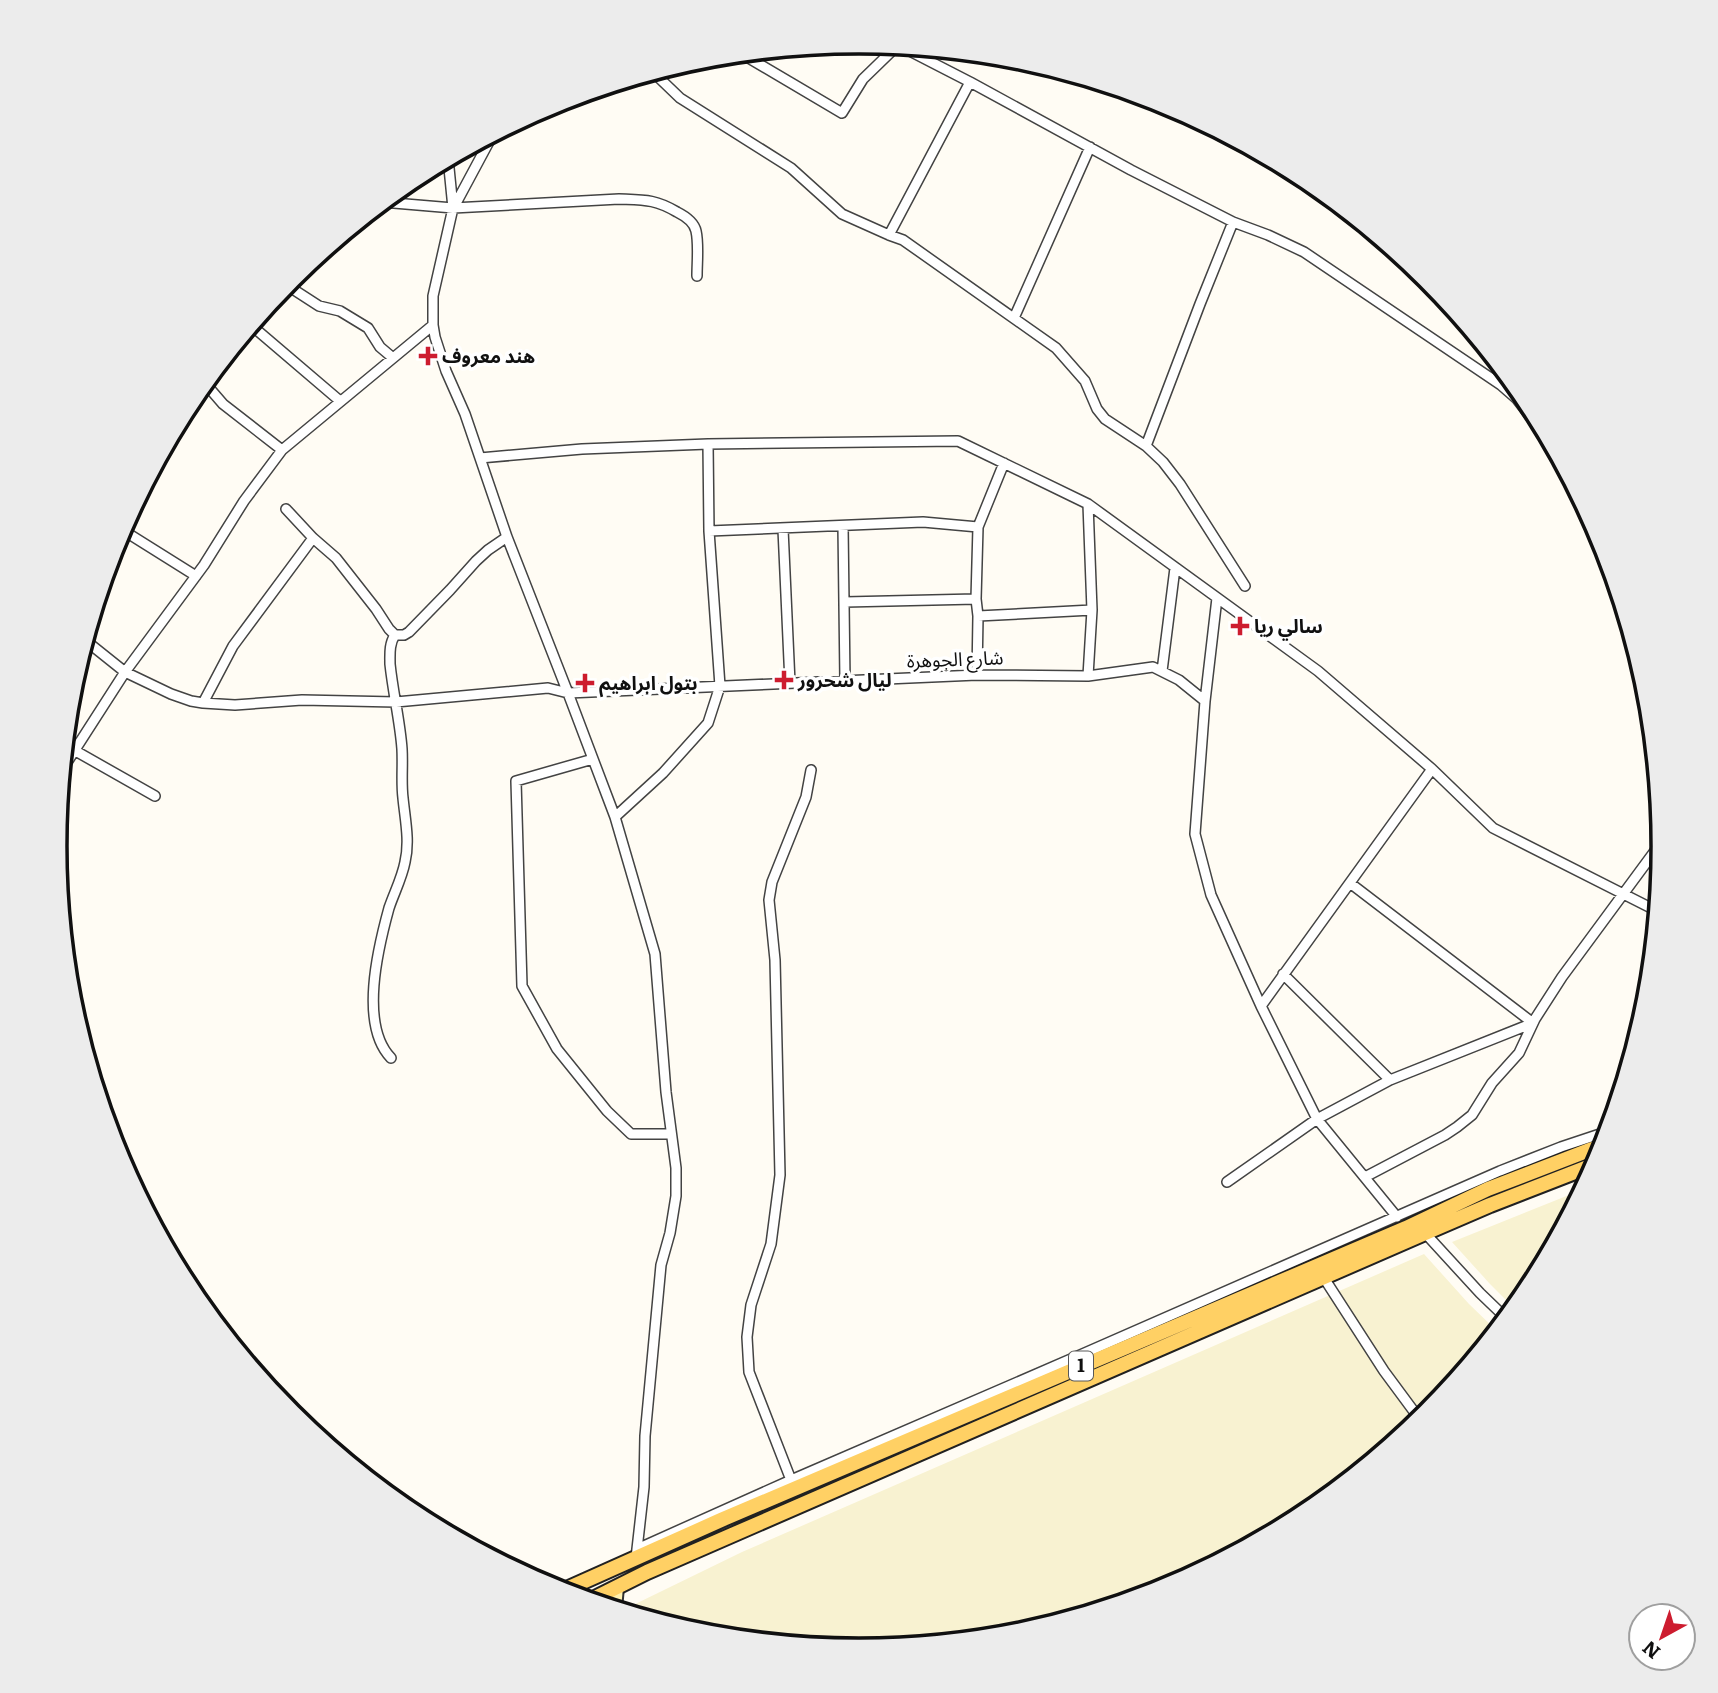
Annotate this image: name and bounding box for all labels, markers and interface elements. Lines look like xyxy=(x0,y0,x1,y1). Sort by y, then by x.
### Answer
place label: هند معروف xyxy=(442,341,535,369)
marker: هند معروف xyxy=(420,348,436,364)
place label: سالي ريا xyxy=(1254,611,1323,641)
marker: سالي ريا xyxy=(1232,618,1248,634)
street label: شارع الجوهرة xyxy=(906,642,1004,675)
place label: ليال شحرور xyxy=(797,665,892,693)
place label: بتول ابراهيم xyxy=(599,668,698,698)
marker: ليال شحرور xyxy=(776,672,792,688)
marker: بتول ابراهيم xyxy=(577,675,593,691)
road number: 1 xyxy=(1069,1352,1093,1380)
north arrow xyxy=(1627,1602,1697,1672)
text: N xyxy=(1635,1635,1666,1667)

